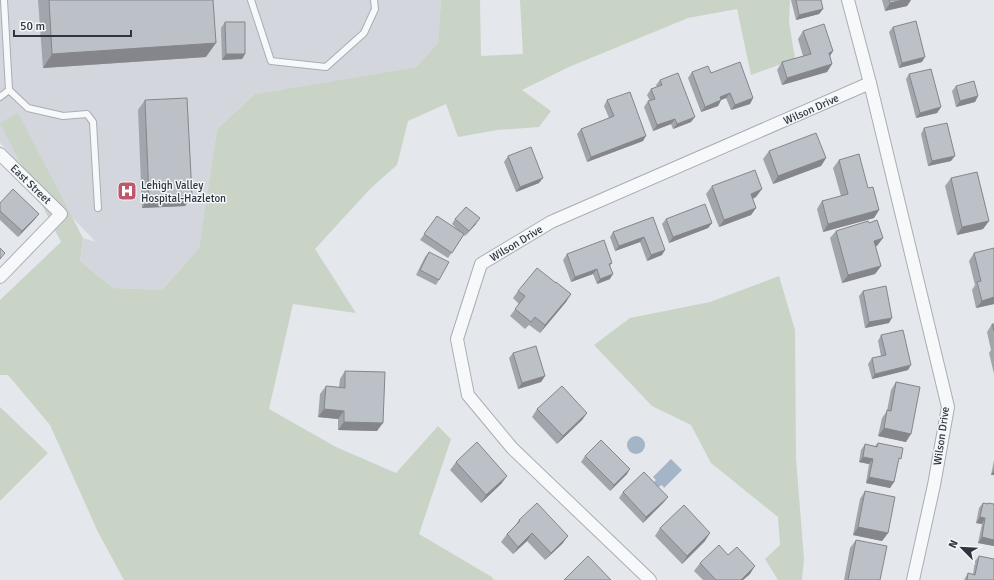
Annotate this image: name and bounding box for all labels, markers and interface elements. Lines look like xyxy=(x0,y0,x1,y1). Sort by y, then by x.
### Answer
scale bar xyxy=(14,12,131,38)
text: 50 m xyxy=(20,19,45,34)
street label: Wilson Drive xyxy=(782,91,841,127)
street label: East Street xyxy=(8,162,54,207)
place label: Lehigh Valley Hospital-Hazleton xyxy=(141,179,226,205)
hospital icon: Lehigh Valley Hospital-Hazleton xyxy=(116,180,138,202)
street label: Wilson Drive xyxy=(488,223,545,264)
street label: Wilson Drive xyxy=(931,406,952,466)
north arrow xyxy=(942,528,982,568)
text: N xyxy=(946,538,961,550)

